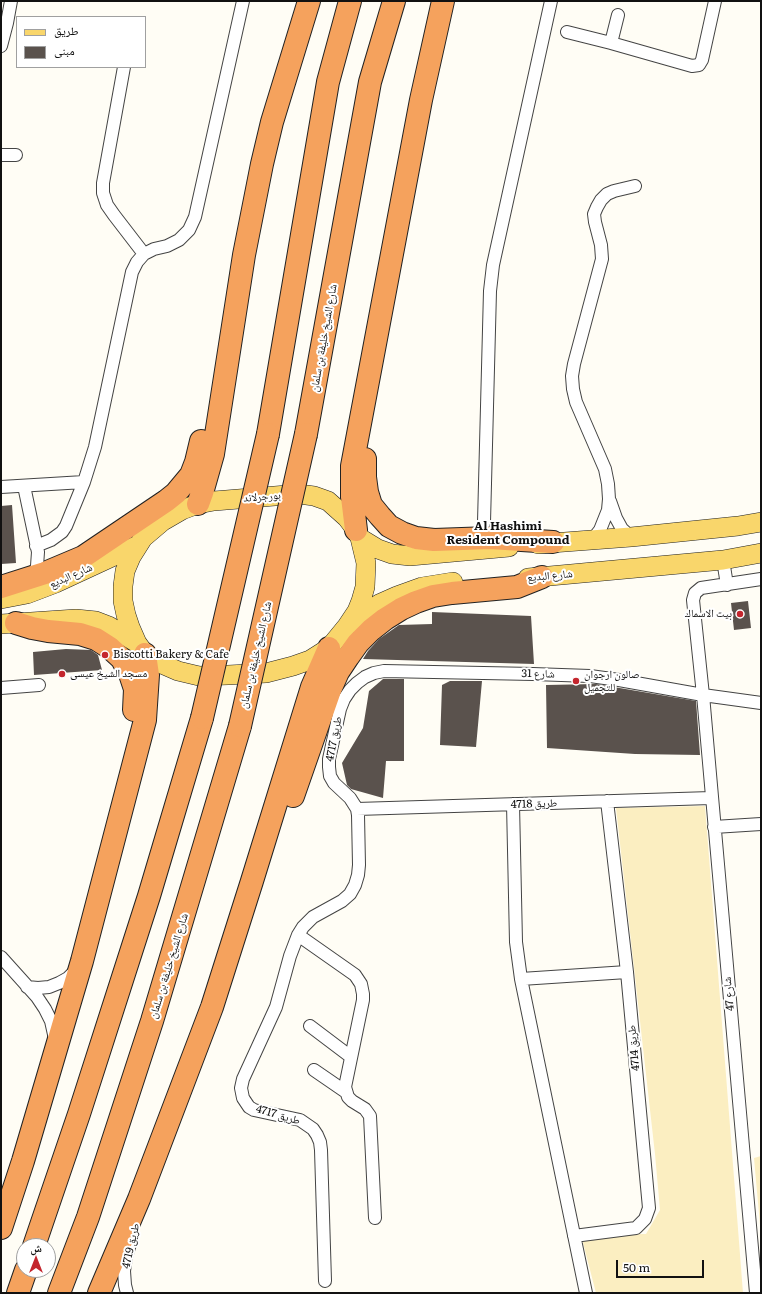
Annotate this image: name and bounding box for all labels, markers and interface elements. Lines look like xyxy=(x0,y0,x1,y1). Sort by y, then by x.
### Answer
legend xyxy=(16,16,146,68)
text: طريق xyxy=(54,21,79,39)
text: مبنى xyxy=(54,41,75,59)
street label: شارع الشيخ خليفة بن سلمان xyxy=(308,283,340,393)
street label: بورجرلاند xyxy=(243,489,281,505)
district label: Al Hashimi Resident Compound xyxy=(446,519,570,547)
street label: شارع البديع xyxy=(48,561,94,591)
street label: شارع البديع xyxy=(527,567,573,585)
street label: شارع الشيخ خليفة بن سلمان xyxy=(237,600,275,710)
place label: بيت الاسماك xyxy=(685,607,732,621)
marker: بيت الاسماك xyxy=(735,609,745,619)
place label: Biscotti Bakery & Cafe xyxy=(113,648,229,662)
marker: Biscotti Bakery & Cafe xyxy=(100,650,110,660)
place label: مسجد الشيخ عيسى xyxy=(70,667,147,681)
street label: شارع 31 xyxy=(521,667,555,681)
place label: صالون ارجوان للتجميل xyxy=(584,668,640,694)
marker: مسجد الشيخ عيسى xyxy=(57,669,67,679)
marker: صالون ارجوان للتجميل xyxy=(571,676,581,686)
street label: طريق 4717 xyxy=(323,715,345,763)
street label: طريق 4718 xyxy=(511,797,557,811)
street label: شارع الشيخ خليفة بن سلمان xyxy=(147,912,191,1020)
street label: شارع 47 xyxy=(721,976,737,1012)
street label: طريق 4714 xyxy=(625,1024,643,1072)
street label: طريق 4717 xyxy=(254,1102,302,1128)
street label: طريق 4719 xyxy=(119,1222,143,1270)
north arrow xyxy=(16,1238,56,1278)
text: ش xyxy=(30,1239,42,1255)
scale bar xyxy=(618,1252,706,1278)
text: 50 m xyxy=(623,1258,650,1276)

